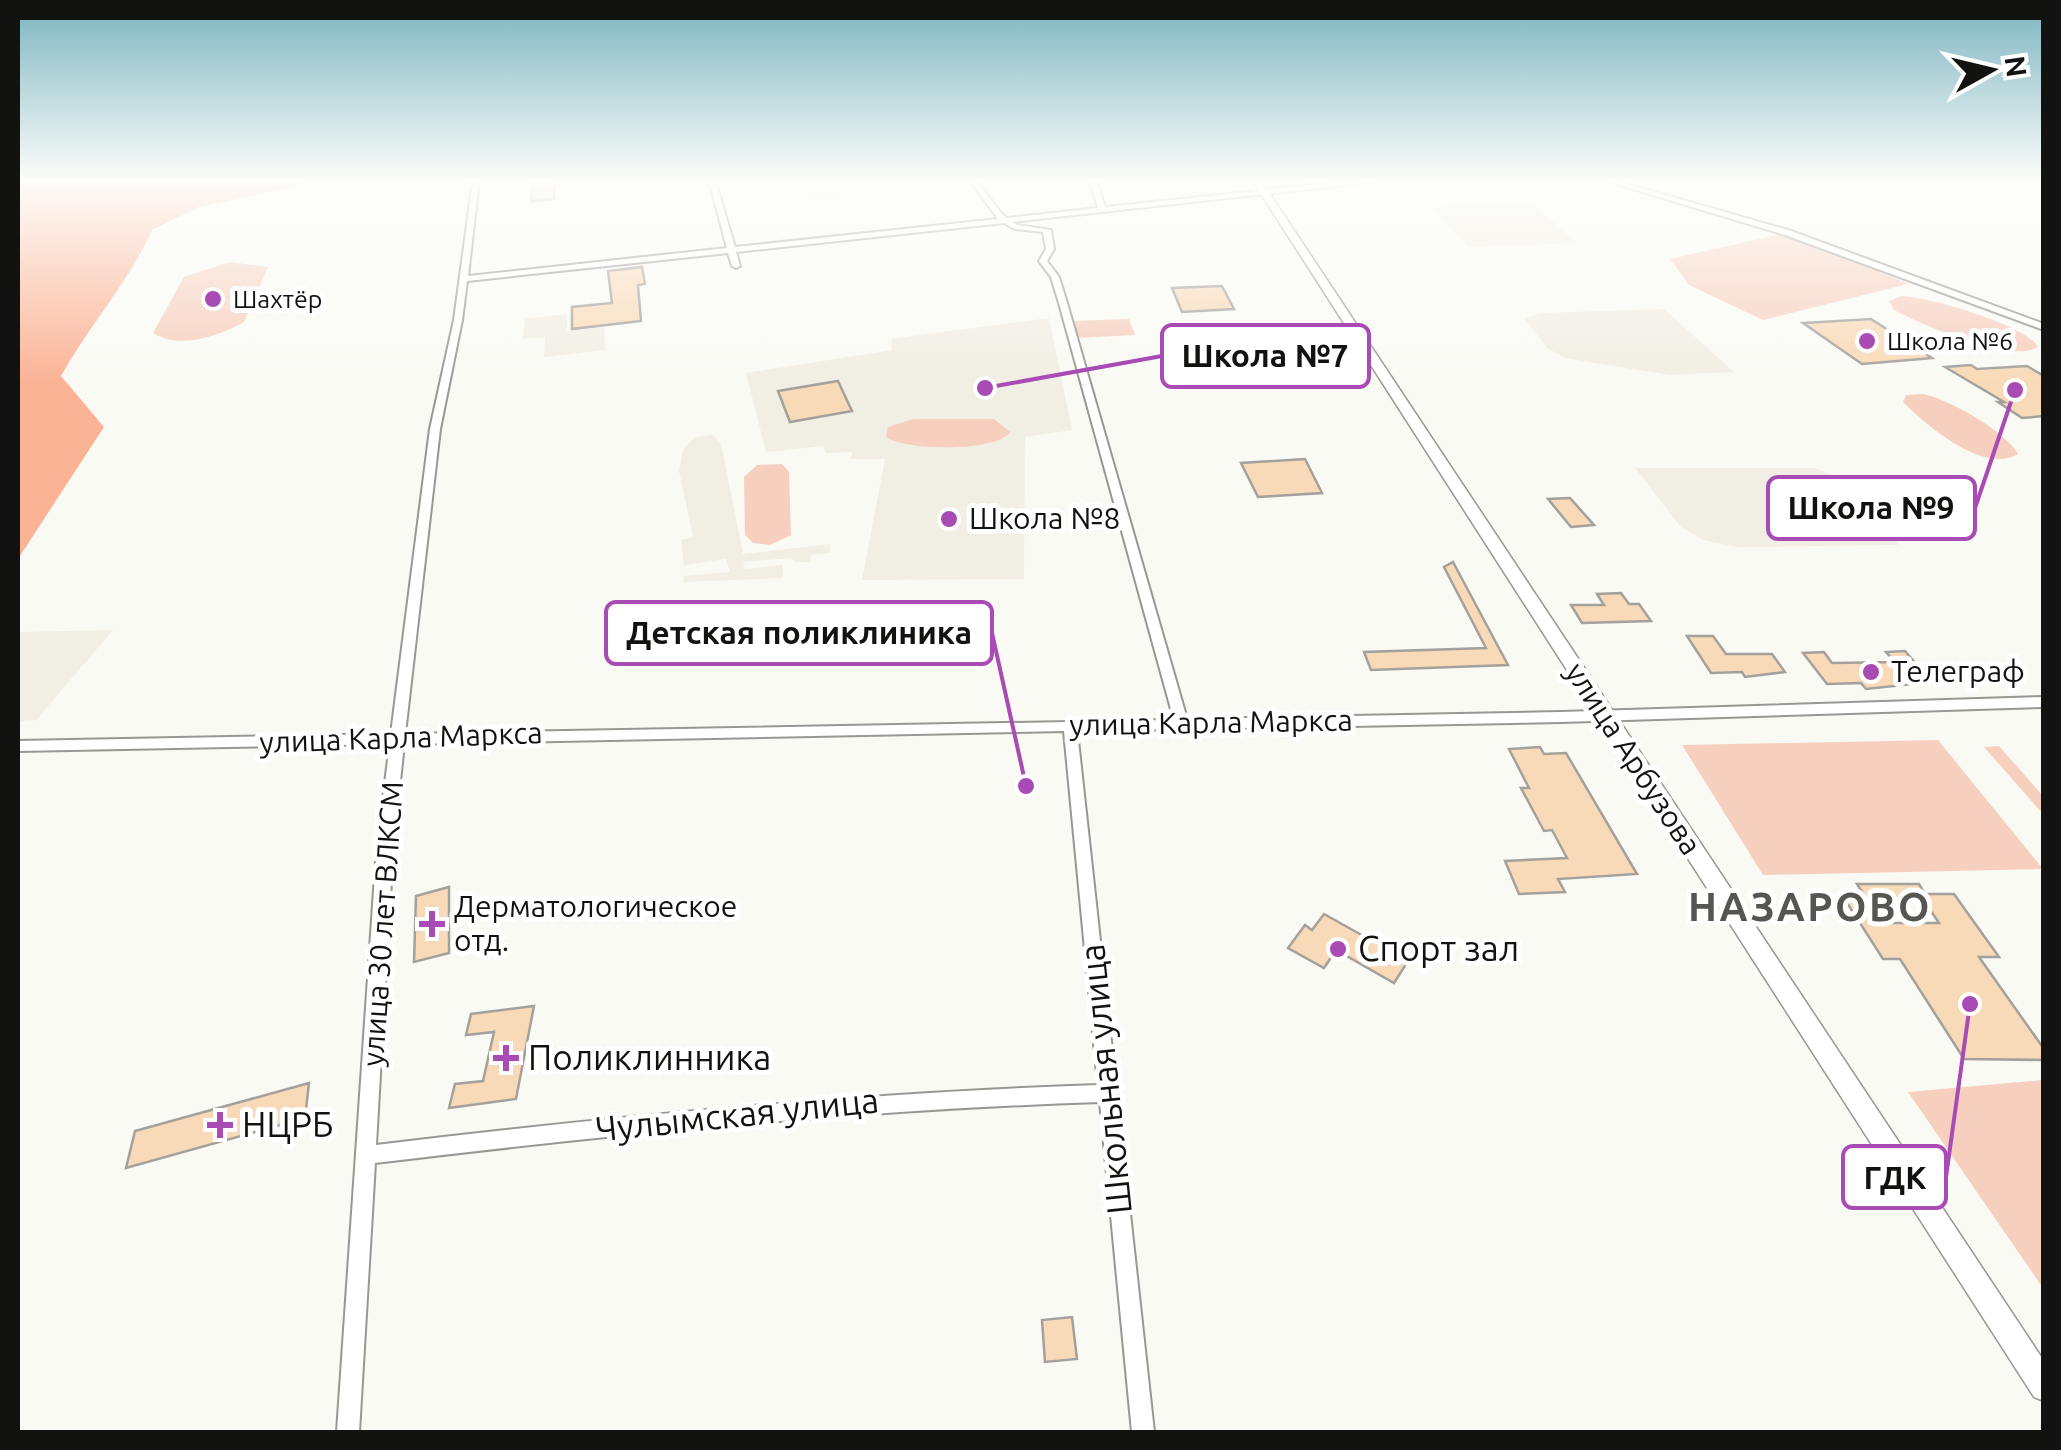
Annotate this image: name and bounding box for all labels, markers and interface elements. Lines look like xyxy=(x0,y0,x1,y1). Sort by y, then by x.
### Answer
north arrow xyxy=(1941,20,2041,120)
text: N xyxy=(1999,54,2033,79)
place label: Шахтёр xyxy=(233,285,322,313)
marker: Шахтёр xyxy=(202,288,224,310)
callout: Школа №7 xyxy=(1162,325,1369,387)
place label: Школа №6 xyxy=(1887,327,2013,355)
marker: Школа №6 xyxy=(1856,330,1878,352)
text: Школа №7 xyxy=(1181,337,1349,373)
callout: Школа №9 xyxy=(1768,477,1975,539)
text: Школа №9 xyxy=(1787,489,1955,525)
place label: Школа №8 xyxy=(969,501,1120,535)
marker: Школа №8 xyxy=(938,508,960,530)
callout: Детская поликлиника xyxy=(606,602,992,664)
text: Детская поликлиника xyxy=(626,614,972,650)
place label: Телеграф xyxy=(1891,654,2025,688)
street label: улица Арбузова xyxy=(1559,656,1709,861)
marker: Телеграф xyxy=(1860,661,1882,683)
street label: улица Карла Маркса xyxy=(1069,703,1353,741)
street label: улица Карла Маркса xyxy=(259,715,543,759)
street label: улица 30 лет ВЛКСМ xyxy=(355,780,409,1068)
district label: НАЗАРОВО xyxy=(1688,884,1932,929)
place label: Дерматологическое отд. xyxy=(454,889,737,957)
marker: Дерматологическое отд. xyxy=(419,911,445,937)
place label: Спорт зал xyxy=(1358,928,1519,968)
marker: Спорт зал xyxy=(1327,938,1349,960)
street label: Школьная улица xyxy=(1071,942,1139,1216)
place label: Поликлинника xyxy=(528,1037,771,1077)
marker: Поликлинника xyxy=(493,1045,519,1071)
street label: Чулымская улица xyxy=(593,1079,881,1149)
place label: НЦРБ xyxy=(242,1104,334,1144)
marker: НЦРБ xyxy=(207,1112,233,1138)
callout: ГДК xyxy=(1843,1146,1946,1208)
text: ГДК xyxy=(1864,1159,1926,1195)

